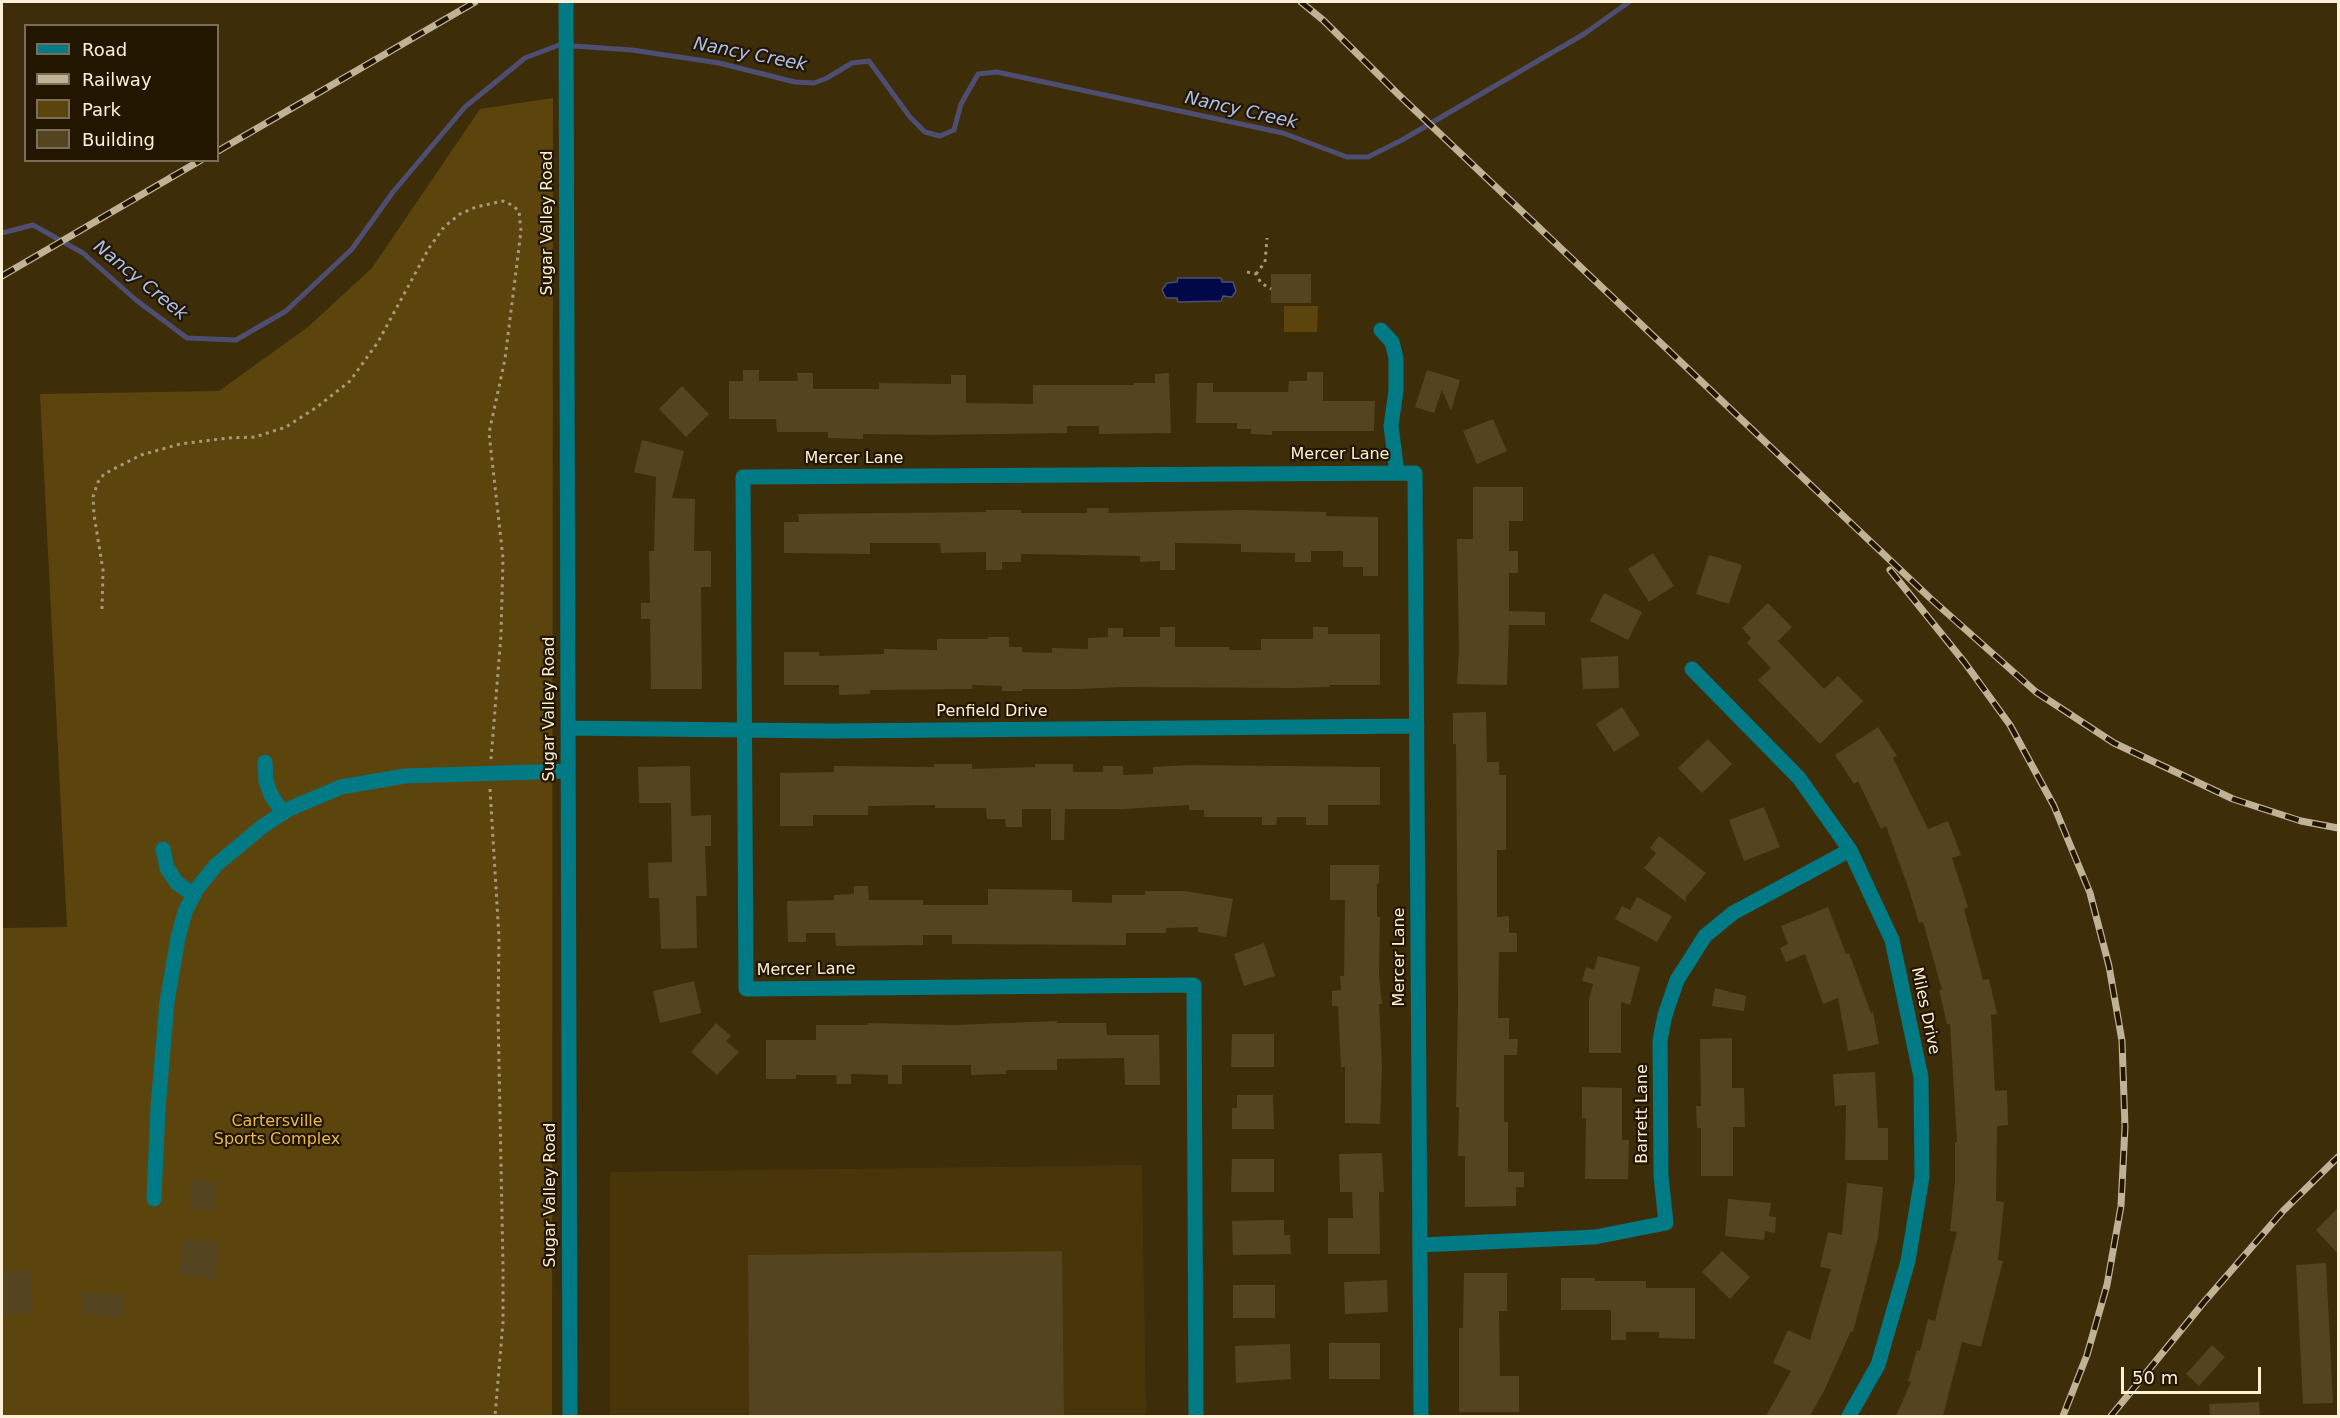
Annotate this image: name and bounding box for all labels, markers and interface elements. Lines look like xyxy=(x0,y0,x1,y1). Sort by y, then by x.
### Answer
legend xyxy=(24,24,219,162)
water label: Nancy Creek xyxy=(692,33,808,77)
text: Road xyxy=(82,39,127,60)
text: Railway xyxy=(82,69,152,90)
water label: Nancy Creek xyxy=(1183,88,1299,134)
text: Park xyxy=(82,99,121,120)
text: Building xyxy=(82,129,155,150)
street label: Sugar Valley Road xyxy=(538,151,558,295)
water label: Nancy Creek xyxy=(89,237,191,325)
street label: Mercer Lane xyxy=(1291,445,1389,465)
street label: Mercer Lane xyxy=(805,449,903,469)
street label: Sugar Valley Road xyxy=(540,637,560,781)
street label: Penfield Drive xyxy=(936,702,1048,722)
street label: Mercer Lane xyxy=(1390,908,1410,1006)
street label: Mercer Lane xyxy=(756,960,856,980)
street label: Miles Drive xyxy=(1906,966,1944,1056)
street label: Barrett Lane xyxy=(1633,1064,1653,1164)
park label: Cartersville Sports Complex xyxy=(214,1112,340,1150)
street label: Sugar Valley Road xyxy=(541,1123,561,1267)
scale bar xyxy=(2124,1355,2264,1393)
text: 50 m xyxy=(2132,1367,2178,1388)

